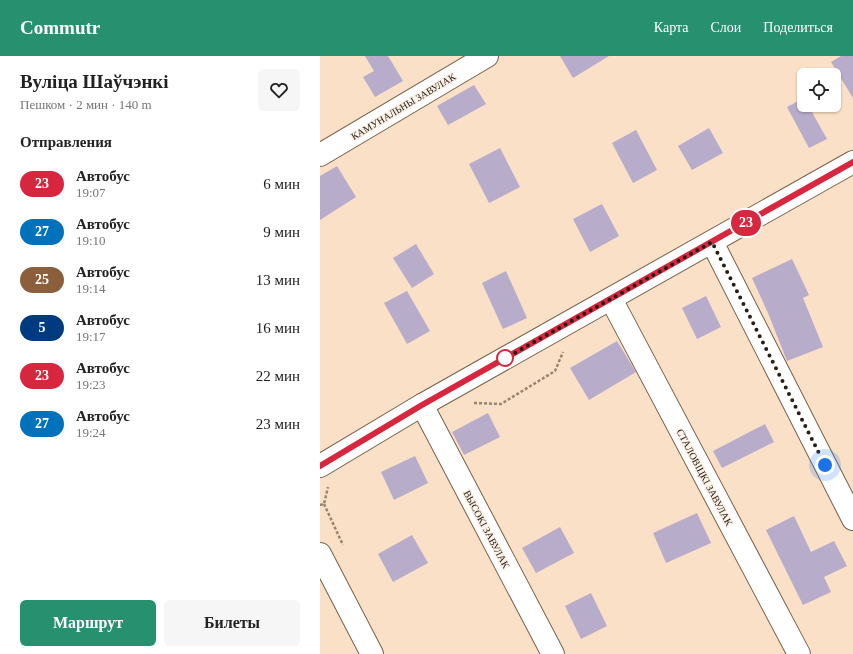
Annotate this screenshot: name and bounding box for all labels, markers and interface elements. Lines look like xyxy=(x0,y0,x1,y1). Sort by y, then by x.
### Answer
text: Commutr xyxy=(20,17,100,38)
text: Карта xyxy=(654,20,688,35)
text: Слои xyxy=(710,20,741,35)
text: Поделиться xyxy=(763,20,833,35)
map controls xyxy=(797,68,841,112)
button: locate xyxy=(797,68,841,112)
button: heart xyxy=(258,69,300,111)
text: Вуліца Шаўчэнкі xyxy=(20,71,169,92)
street label: КАМУНАЛЬНЫ ЗАВУЛАК xyxy=(349,71,458,142)
text: Пешком · 2 мин · 140 m xyxy=(20,97,152,112)
text: Отправления xyxy=(20,134,112,150)
text: Автобус xyxy=(76,168,130,184)
text: 23 xyxy=(35,176,49,191)
text: 6 мин xyxy=(263,176,300,192)
text: 19:07 xyxy=(76,185,106,200)
line badge: 23 xyxy=(728,210,764,236)
text: 23 xyxy=(739,215,753,230)
text: Автобус xyxy=(76,216,130,232)
text: 27 xyxy=(35,224,49,239)
text: 9 мин xyxy=(263,224,300,240)
text: 19:10 xyxy=(76,233,106,248)
text: Автобус xyxy=(76,264,130,280)
text: 25 xyxy=(35,272,49,287)
text: 13 мин xyxy=(256,272,300,288)
text: 19:14 xyxy=(76,281,106,296)
text: Автобус xyxy=(76,312,130,328)
text: 5 xyxy=(39,320,46,335)
text: 16 мин xyxy=(256,320,300,336)
text: 19:17 xyxy=(76,329,106,344)
unlabelled marker xyxy=(496,349,514,367)
text: Автобус xyxy=(76,360,130,376)
text: 23 xyxy=(35,368,49,383)
text: 22 мин xyxy=(256,368,300,384)
text: 19:23 xyxy=(76,377,106,392)
text: Автобус xyxy=(76,408,130,424)
text: 27 xyxy=(35,416,49,431)
text: 23 мин xyxy=(256,416,300,432)
text: 19:24 xyxy=(76,425,106,440)
street label: СТАЛОВІЦКІ ЗАВУЛАК xyxy=(674,427,735,528)
your location xyxy=(815,455,835,475)
street label: ВЫСОКІ ЗАВУЛАК xyxy=(461,488,512,570)
button: Маршрут xyxy=(20,600,156,646)
button: Билеты xyxy=(164,600,300,646)

